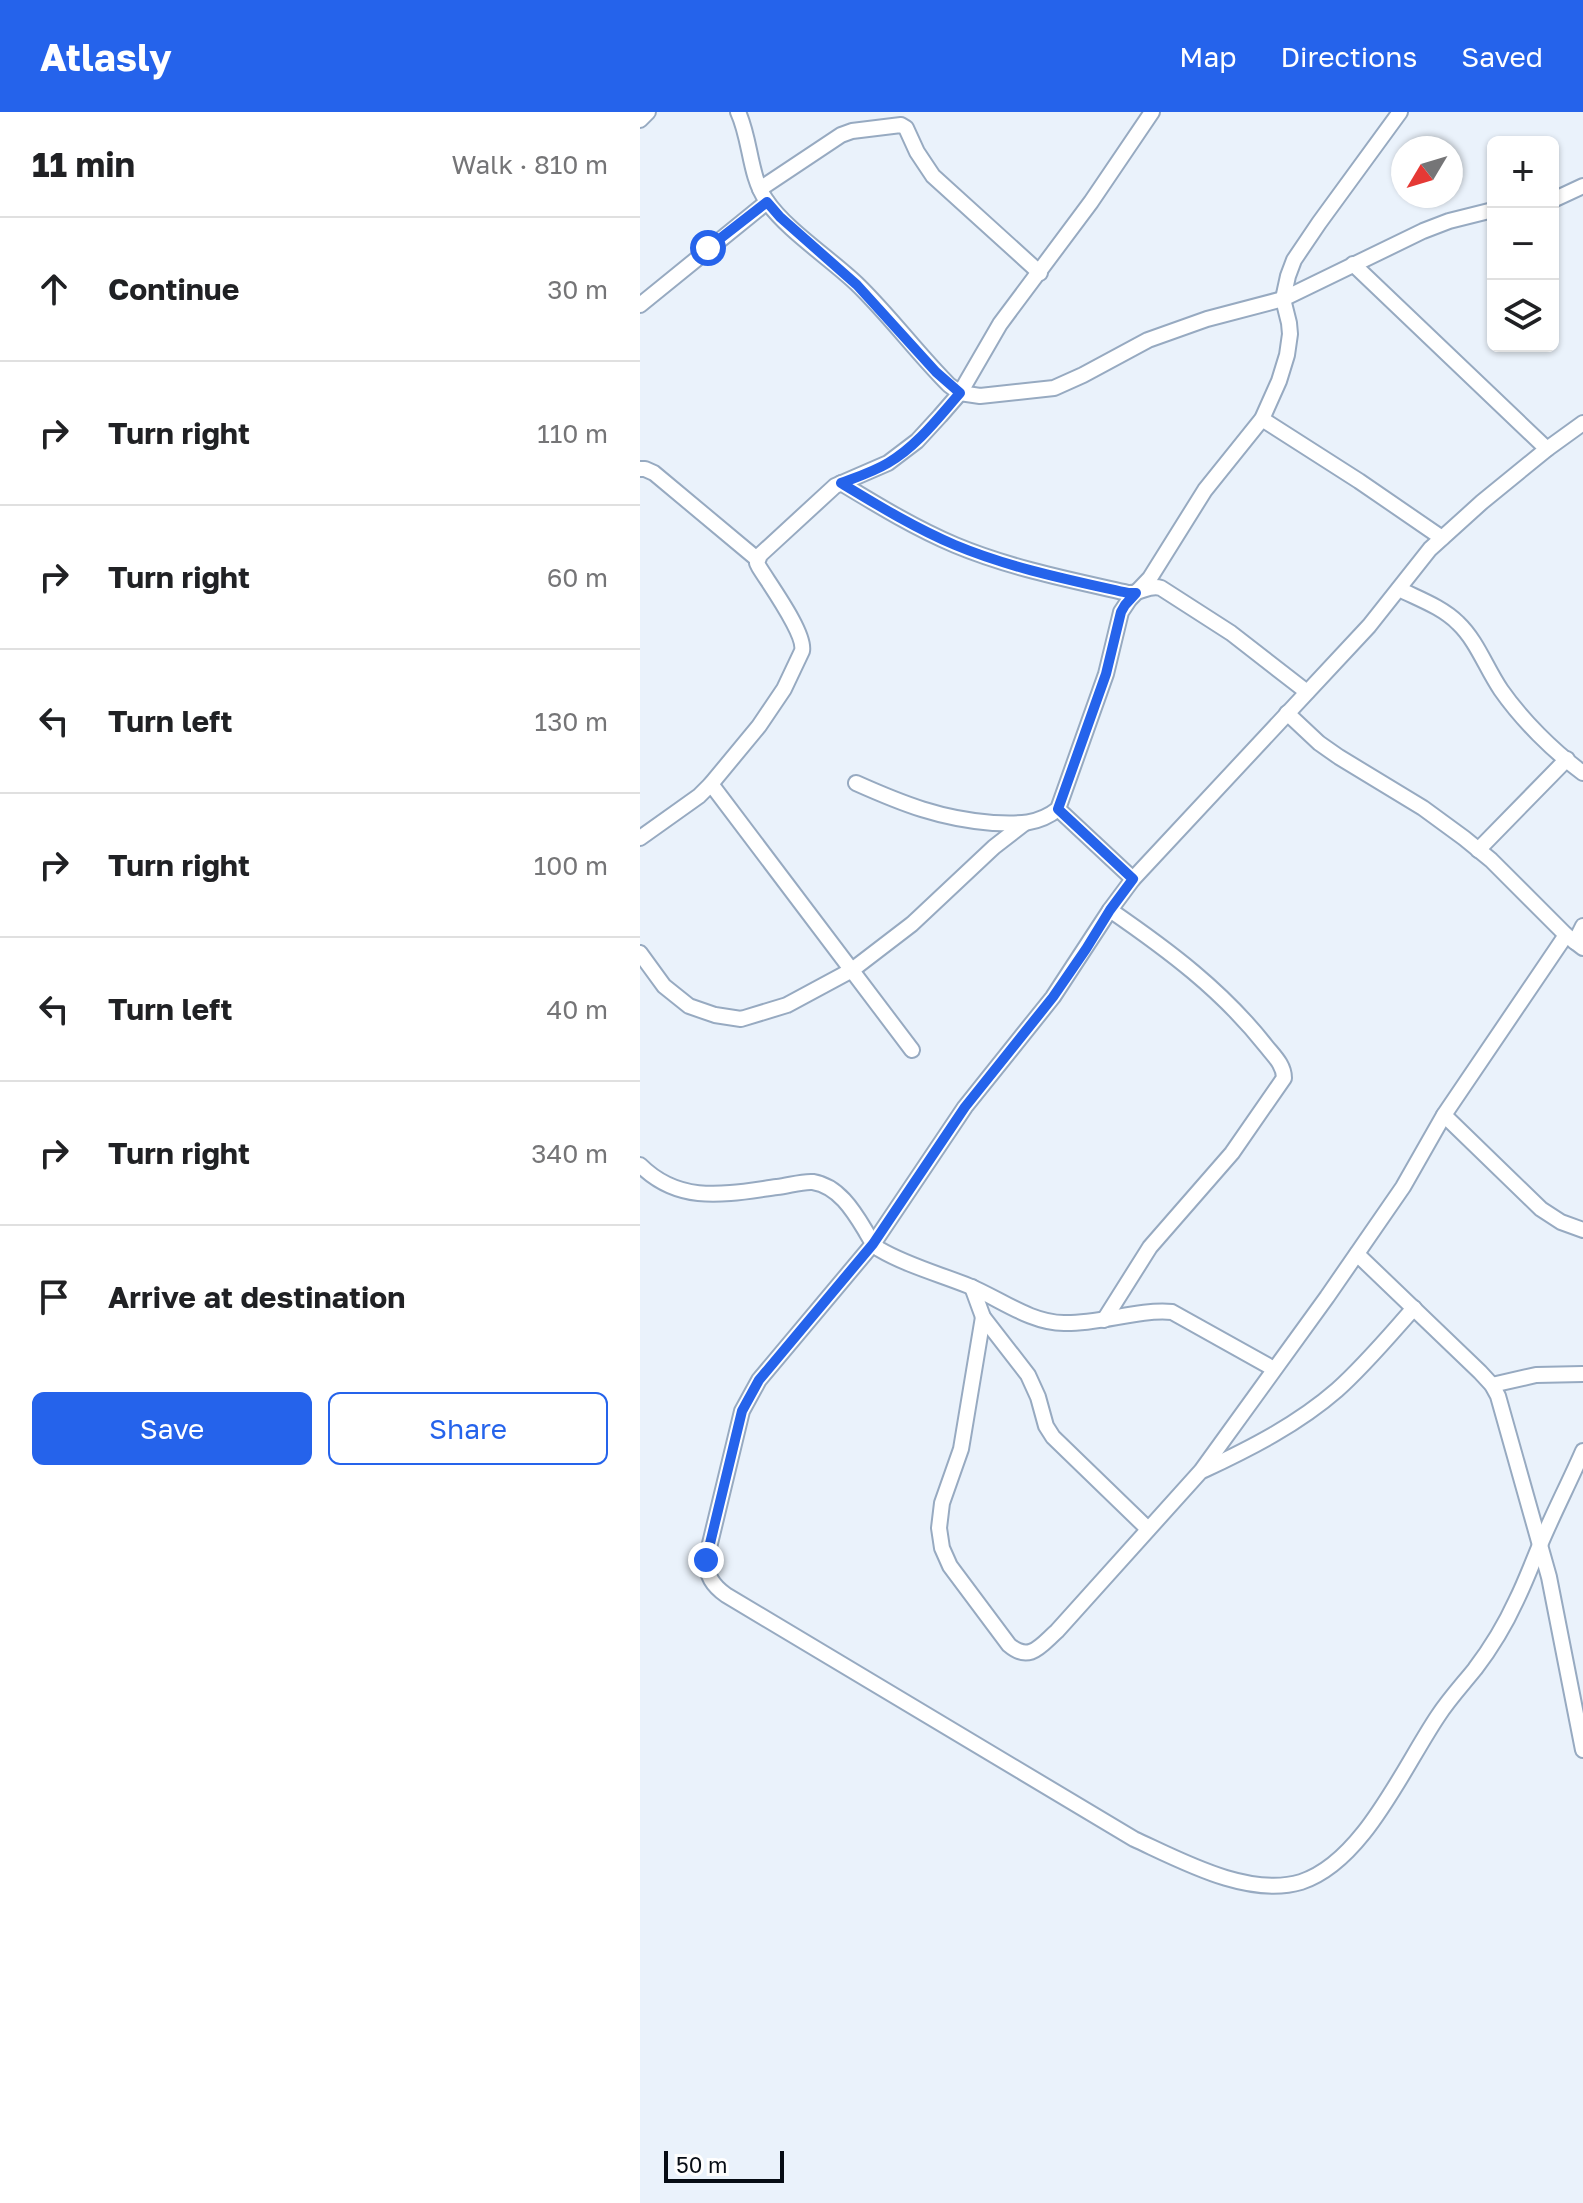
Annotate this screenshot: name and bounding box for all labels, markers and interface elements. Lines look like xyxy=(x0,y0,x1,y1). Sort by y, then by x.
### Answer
text: Atlasly xyxy=(40,34,172,79)
text: Map xyxy=(1179,40,1236,73)
text: Directions xyxy=(1280,40,1417,73)
text: Saved xyxy=(1461,40,1543,73)
north arrow xyxy=(1391,136,1463,208)
map controls xyxy=(1487,136,1559,352)
button: + xyxy=(1487,136,1559,208)
text: 11 min xyxy=(32,144,135,184)
text: Walk · 810 m xyxy=(451,149,608,180)
button: − xyxy=(1487,208,1559,280)
route start xyxy=(690,230,726,266)
icon: ahead xyxy=(32,267,76,311)
text: Continue xyxy=(108,271,239,307)
text: 30 m xyxy=(547,274,608,305)
button: layers xyxy=(1487,280,1559,352)
icon: right xyxy=(32,411,76,455)
text: Turn right xyxy=(108,415,250,451)
text: 110 m xyxy=(537,418,608,449)
icon: right xyxy=(32,555,76,599)
text: Turn right xyxy=(108,559,250,595)
text: 60 m xyxy=(547,562,608,593)
icon: left xyxy=(32,699,76,743)
text: Turn left xyxy=(108,703,233,739)
text: 130 m xyxy=(535,706,608,737)
icon: right xyxy=(32,843,76,887)
text: Turn right xyxy=(108,847,250,883)
text: 100 m xyxy=(534,850,608,881)
icon: left xyxy=(32,987,76,1031)
text: Turn left xyxy=(108,991,233,1027)
text: 40 m xyxy=(547,994,608,1025)
icon: right xyxy=(32,1131,76,1175)
text: Turn right xyxy=(108,1135,250,1171)
text: 340 m xyxy=(531,1138,608,1169)
icon: arrive xyxy=(32,1275,76,1319)
text: Arrive at destination xyxy=(108,1279,405,1315)
button: Save xyxy=(32,1392,312,1465)
button: Share xyxy=(328,1392,608,1465)
route end xyxy=(688,1542,724,1578)
scale bar xyxy=(664,2147,784,2183)
text: 50 m xyxy=(676,2151,727,2178)

